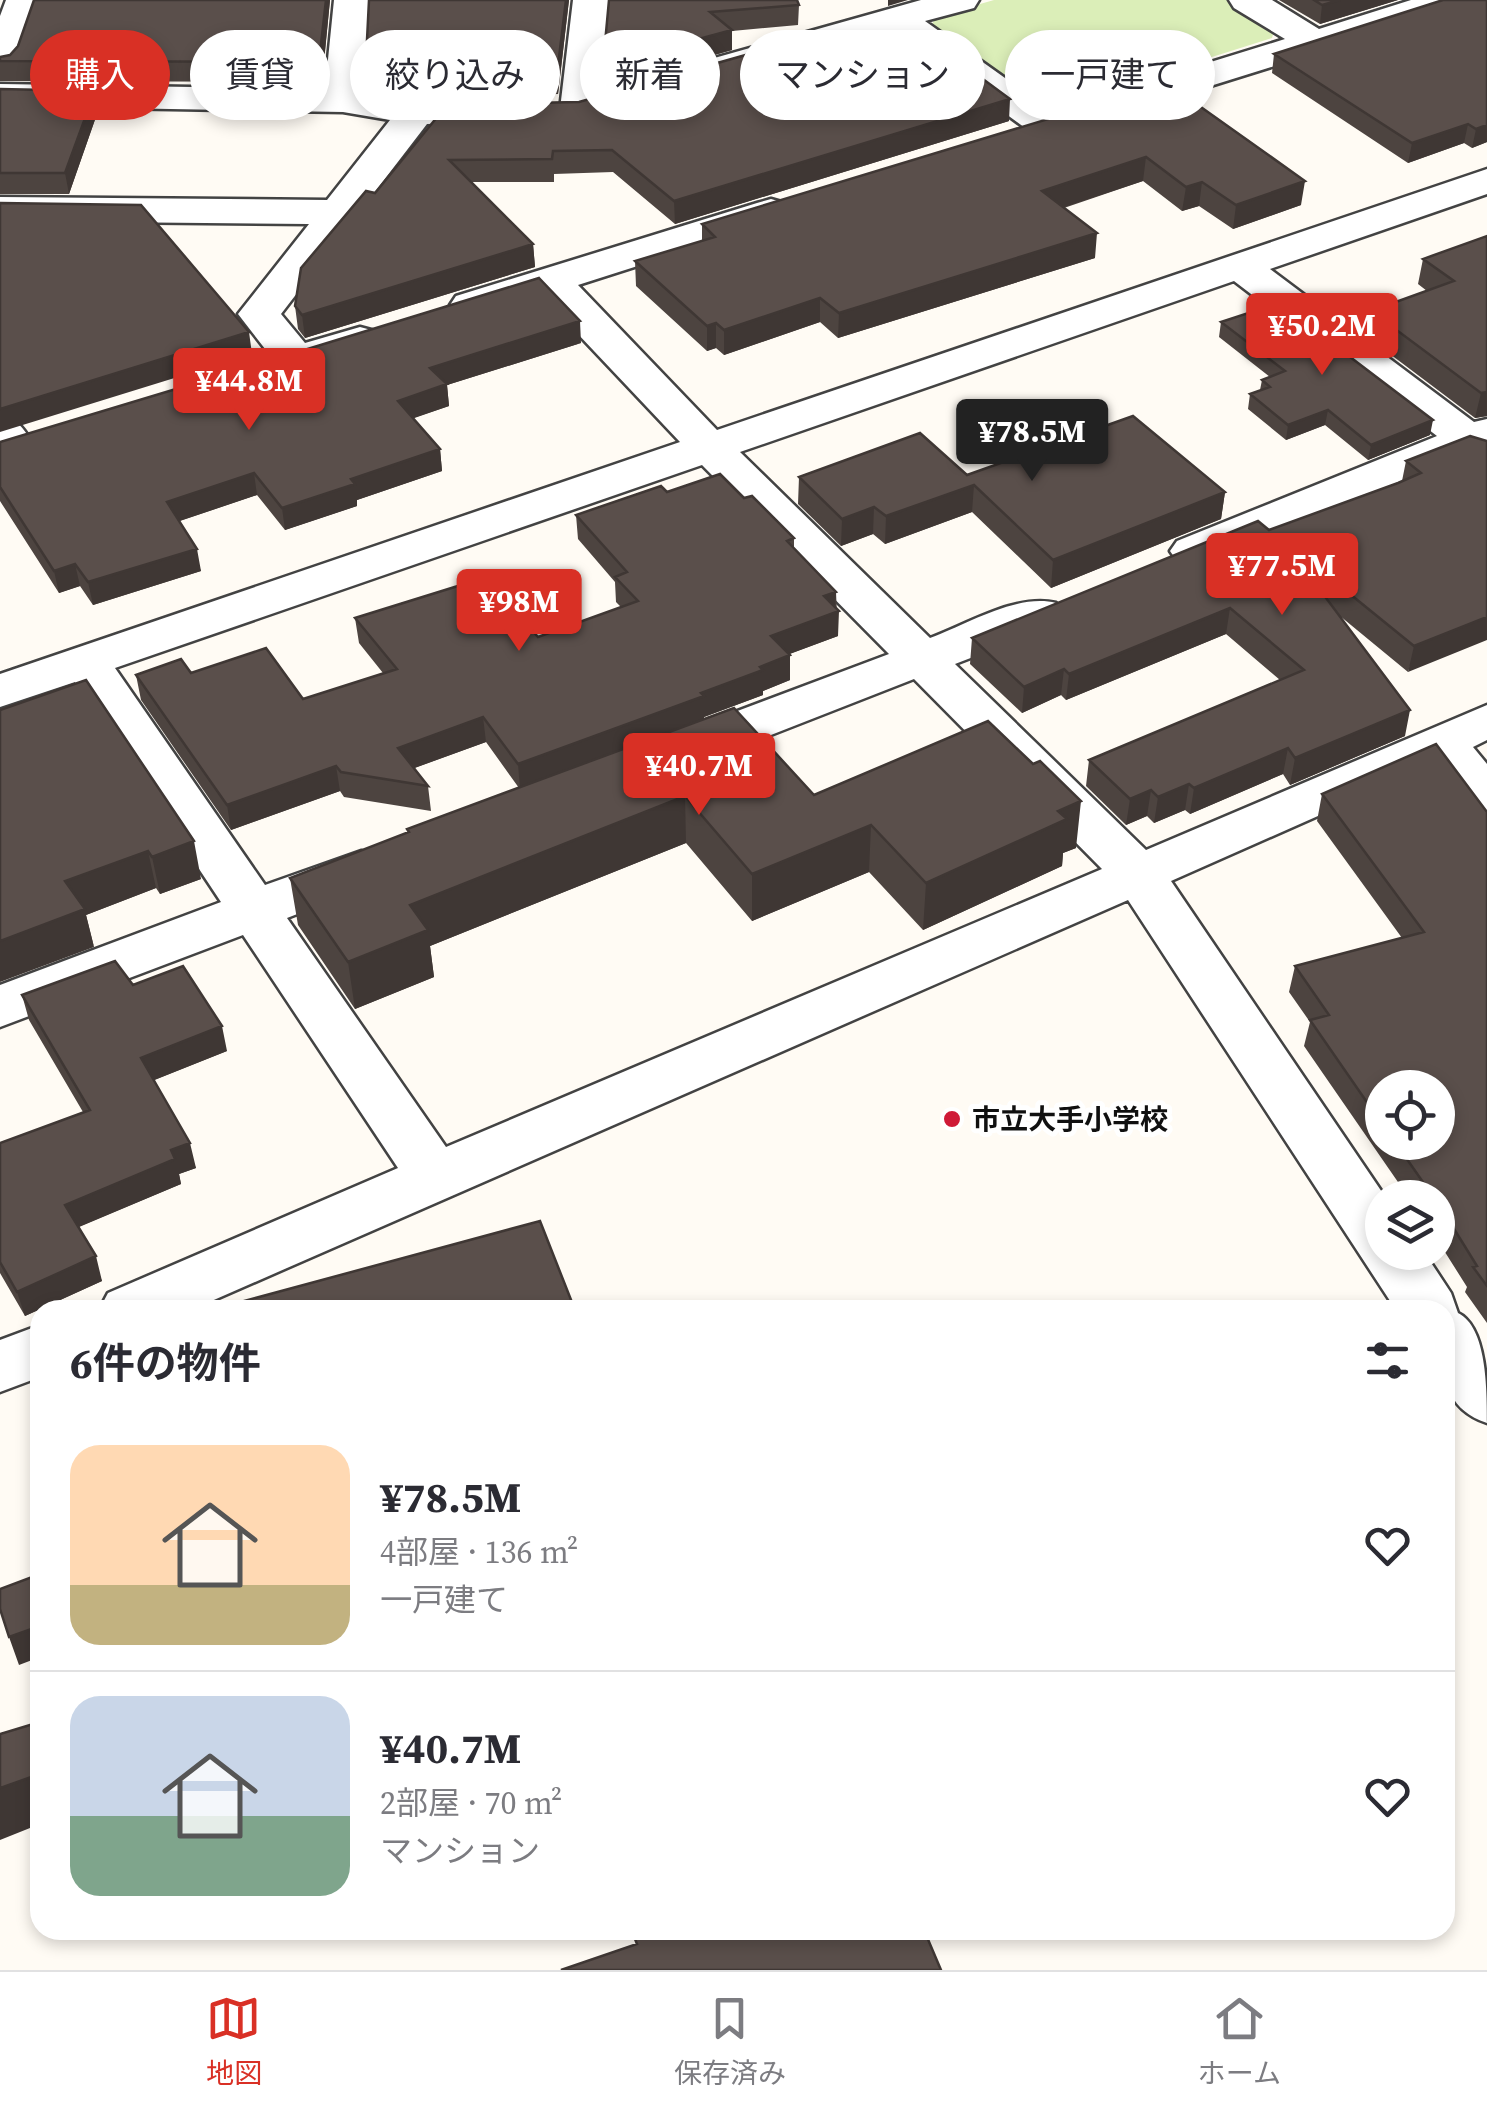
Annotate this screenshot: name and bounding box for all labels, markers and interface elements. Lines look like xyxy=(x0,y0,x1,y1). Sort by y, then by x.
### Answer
chip: 購入 xyxy=(30,30,170,120)
chip: 賃貸 xyxy=(190,30,330,120)
chip: 絞り込み xyxy=(350,30,560,120)
chip: 新着 xyxy=(580,30,720,120)
chip: マンション xyxy=(740,30,985,120)
chip: 一戸建て xyxy=(1005,30,1215,120)
pin: ¥50.2M xyxy=(1241,293,1403,378)
text: ¥50.2M xyxy=(1268,303,1376,347)
pin: ¥44.8M xyxy=(168,348,330,433)
text: ¥44.8M xyxy=(195,358,303,402)
pin: ¥78.5M xyxy=(951,399,1113,484)
text: ¥78.5M xyxy=(978,409,1086,453)
pin: ¥77.5M xyxy=(1201,533,1363,618)
text: ¥77.5M xyxy=(1228,543,1336,587)
pin: ¥98M xyxy=(460,569,578,654)
text: ¥98M xyxy=(479,579,559,623)
pin: ¥40.7M xyxy=(618,733,780,818)
text: ¥40.7M xyxy=(645,743,753,787)
map controls xyxy=(1365,1070,1455,1270)
button: locate xyxy=(1365,1070,1455,1160)
place label: 市立大手小学校 xyxy=(972,1100,1168,1138)
marker: 市立大手小学校 xyxy=(941,1108,963,1130)
button: layers xyxy=(1365,1180,1455,1270)
icon: filters xyxy=(1360,1333,1415,1388)
text: 6件の物件 xyxy=(70,1334,261,1392)
text: ¥78.5M xyxy=(380,1468,521,1526)
icon: home xyxy=(150,1485,270,1605)
icon: heart xyxy=(1360,1518,1415,1573)
text: 4部屋 · 136 m² xyxy=(380,1530,578,1574)
text: 一戸建て xyxy=(380,1578,508,1622)
text: ¥40.7M xyxy=(380,1719,521,1777)
icon: home xyxy=(150,1736,270,1856)
icon: heart xyxy=(1360,1769,1415,1824)
text: 2部屋 · 70 m² xyxy=(380,1781,562,1825)
text: マンション xyxy=(380,1829,540,1873)
tab: 地図 xyxy=(206,1991,262,2092)
tab: 保存済み xyxy=(674,1991,786,2092)
tab: ホーム xyxy=(1198,1991,1281,2092)

